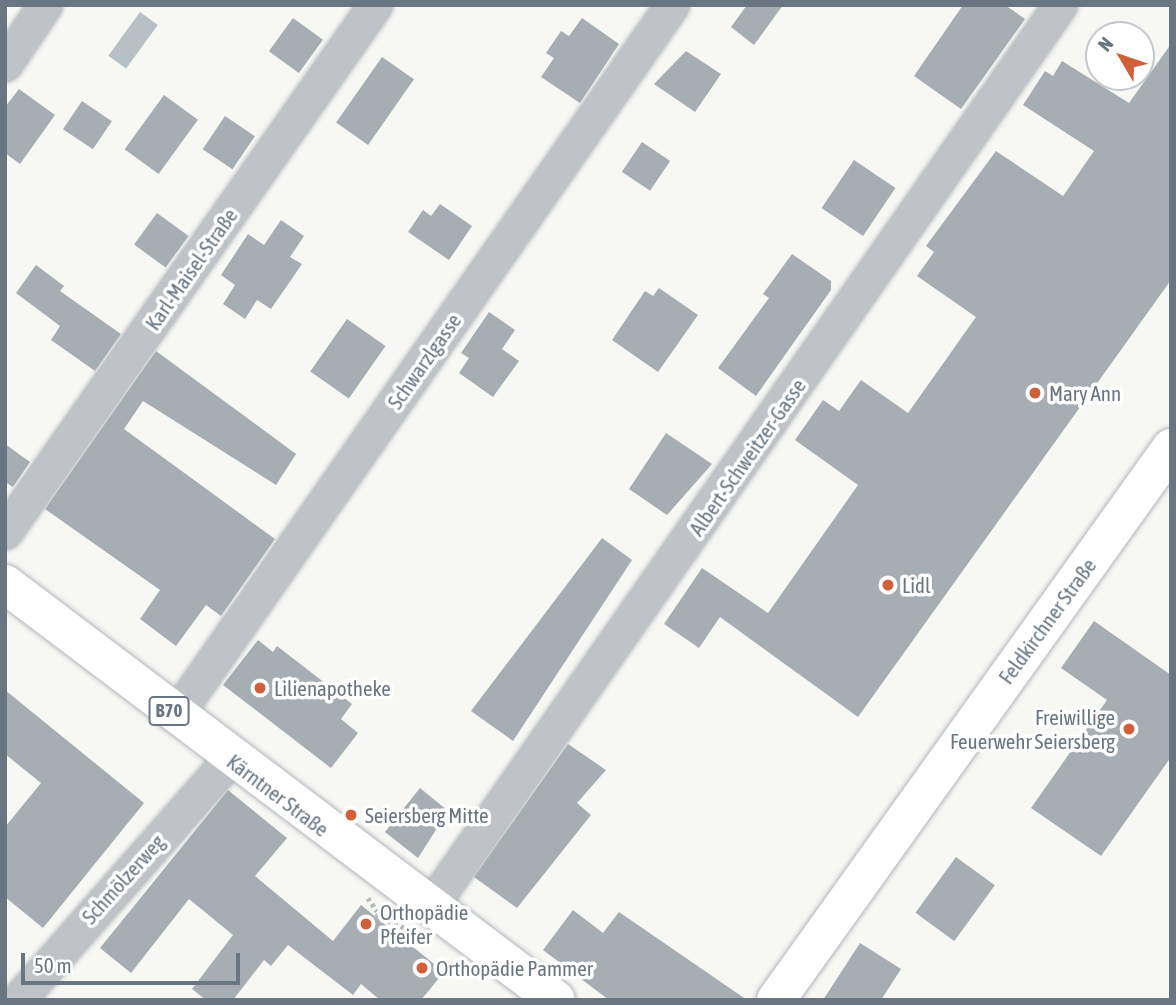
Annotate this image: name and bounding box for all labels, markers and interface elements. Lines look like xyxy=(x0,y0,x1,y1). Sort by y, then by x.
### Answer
north arrow xyxy=(1085,21,1155,91)
text: N xyxy=(1093,33,1117,55)
street label: Karl-Maisel-Straße xyxy=(140,203,242,335)
street label: Schwarzlgasse xyxy=(382,308,466,414)
street label: Albert-Schweitzer-Gasse xyxy=(683,374,811,540)
place label: Mary Ann xyxy=(1049,380,1121,406)
marker: Mary Ann xyxy=(1027,385,1043,401)
street label: Feldkirchner Straße xyxy=(993,553,1101,689)
place label: Lidl xyxy=(902,572,930,598)
marker: Lidl xyxy=(880,577,896,593)
place label: Lilienapotheke xyxy=(274,675,391,701)
marker: Lilienapotheke xyxy=(252,680,268,696)
road number: B70 xyxy=(148,696,190,726)
place label: Freiwillige Feuerwehr Seiersberg xyxy=(950,704,1115,754)
marker: Freiwillige Feuerwehr Seiersberg xyxy=(1121,721,1137,737)
street label: Kärntner Straße xyxy=(222,749,334,841)
place label: Seiersberg Mitte xyxy=(365,802,489,828)
marker: Seiersberg Mitte xyxy=(343,807,359,823)
street label: Schmölzerweg xyxy=(76,829,170,929)
place label: Orthopädie Pfeifer xyxy=(380,899,468,949)
marker: Orthopädie Pfeifer xyxy=(358,916,374,932)
scale bar xyxy=(24,939,243,983)
text: 50 m xyxy=(34,953,72,977)
place label: Orthopädie Pammer xyxy=(436,955,593,981)
marker: Orthopädie Pammer xyxy=(414,960,430,976)

